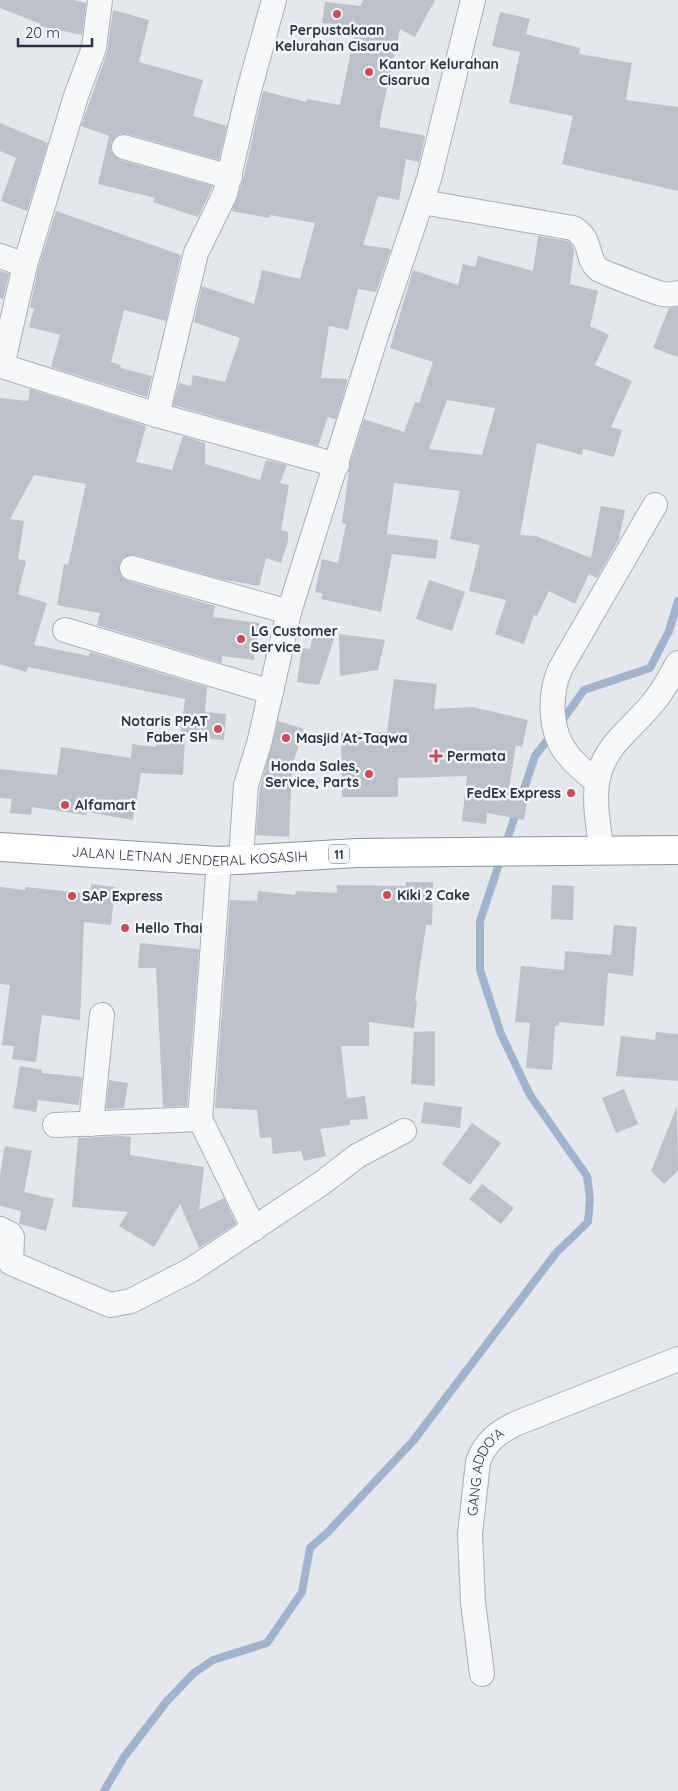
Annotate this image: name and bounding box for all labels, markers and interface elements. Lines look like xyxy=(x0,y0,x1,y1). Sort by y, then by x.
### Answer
marker: Perpustakaan Kelurahan Cisarua xyxy=(331,8,343,20)
scale bar xyxy=(18,15,91,47)
place label: Perpustakaan Kelurahan Cisarua xyxy=(275,21,399,55)
text: 20 m xyxy=(25,23,60,42)
place label: Kantor Kelurahan Cisarua xyxy=(379,55,499,89)
marker: Kantor Kelurahan Cisarua xyxy=(363,66,375,78)
place label: LG Customer Service xyxy=(251,622,338,656)
marker: LG Customer Service xyxy=(235,633,247,645)
place label: Notaris PPAT Faber SH xyxy=(121,712,208,746)
marker: Notaris PPAT Faber SH xyxy=(212,723,224,735)
place label: Masjid At-Taqwa xyxy=(296,729,408,747)
marker: Masjid At-Taqwa xyxy=(280,732,292,744)
place label: Permata xyxy=(447,747,506,765)
marker: Permata xyxy=(429,749,443,763)
place label: Honda Sales, Service, Parts xyxy=(265,757,359,791)
marker: Honda Sales, Service, Parts xyxy=(363,768,375,780)
place label: FedEx Express xyxy=(466,784,561,802)
marker: FedEx Express xyxy=(565,787,577,799)
place label: Alfamart xyxy=(75,796,136,814)
marker: Alfamart xyxy=(59,799,71,811)
street label: JALAN LETNAN JENDERAL KOSASIH xyxy=(71,843,308,870)
road number: 11 xyxy=(329,844,349,864)
place label: Kiki 2 Cake xyxy=(397,886,470,904)
place label: SAP Express xyxy=(82,887,163,905)
marker: Kiki 2 Cake xyxy=(381,889,393,901)
marker: SAP Express xyxy=(66,890,78,902)
place label: Hello Thai xyxy=(135,919,202,937)
marker: Hello Thai xyxy=(119,922,131,934)
street label: GANG ADDO'A xyxy=(463,1424,507,1517)

